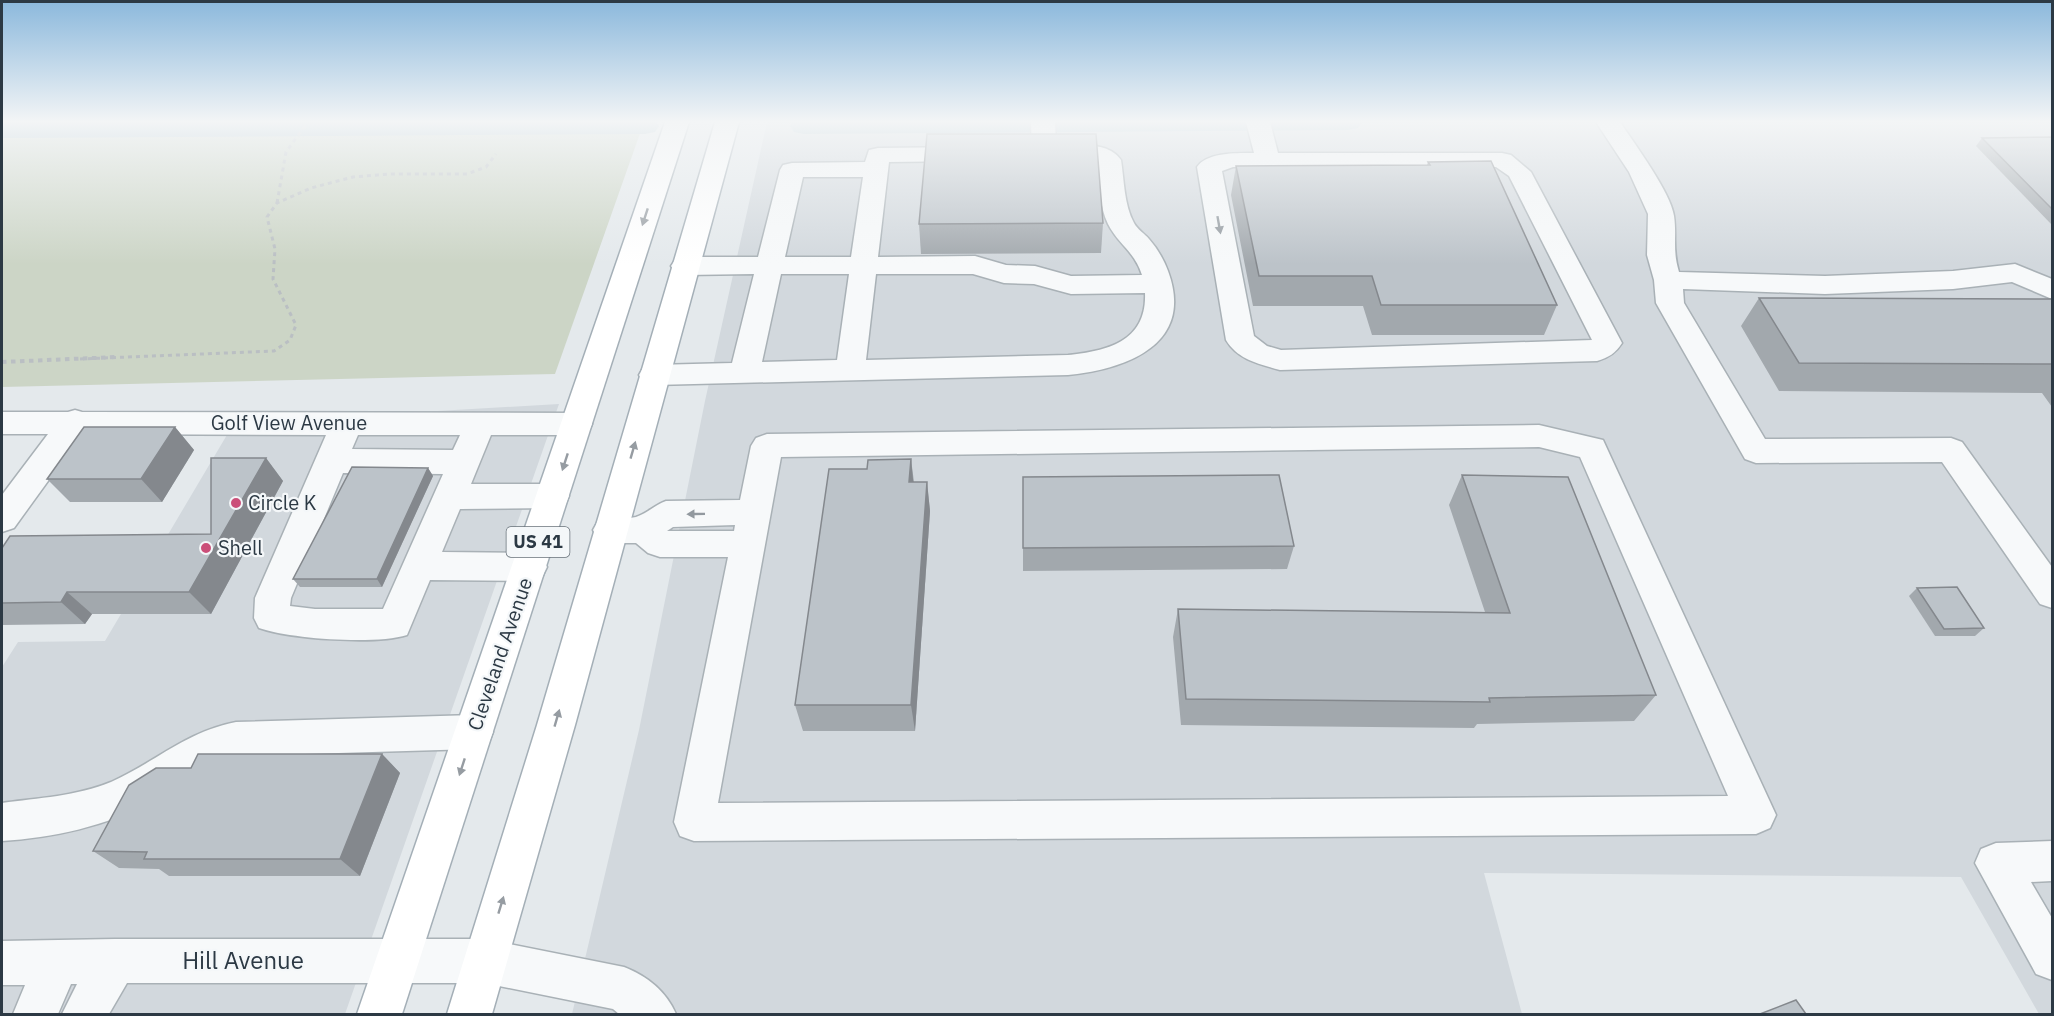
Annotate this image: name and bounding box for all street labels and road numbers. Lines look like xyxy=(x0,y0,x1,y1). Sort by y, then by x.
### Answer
street label: Golf View Avenue xyxy=(211,409,367,436)
road number: US 41 xyxy=(506,527,570,557)
street label: Cleveland Avenue xyxy=(461,574,538,734)
street label: Hill Avenue xyxy=(182,944,304,976)

